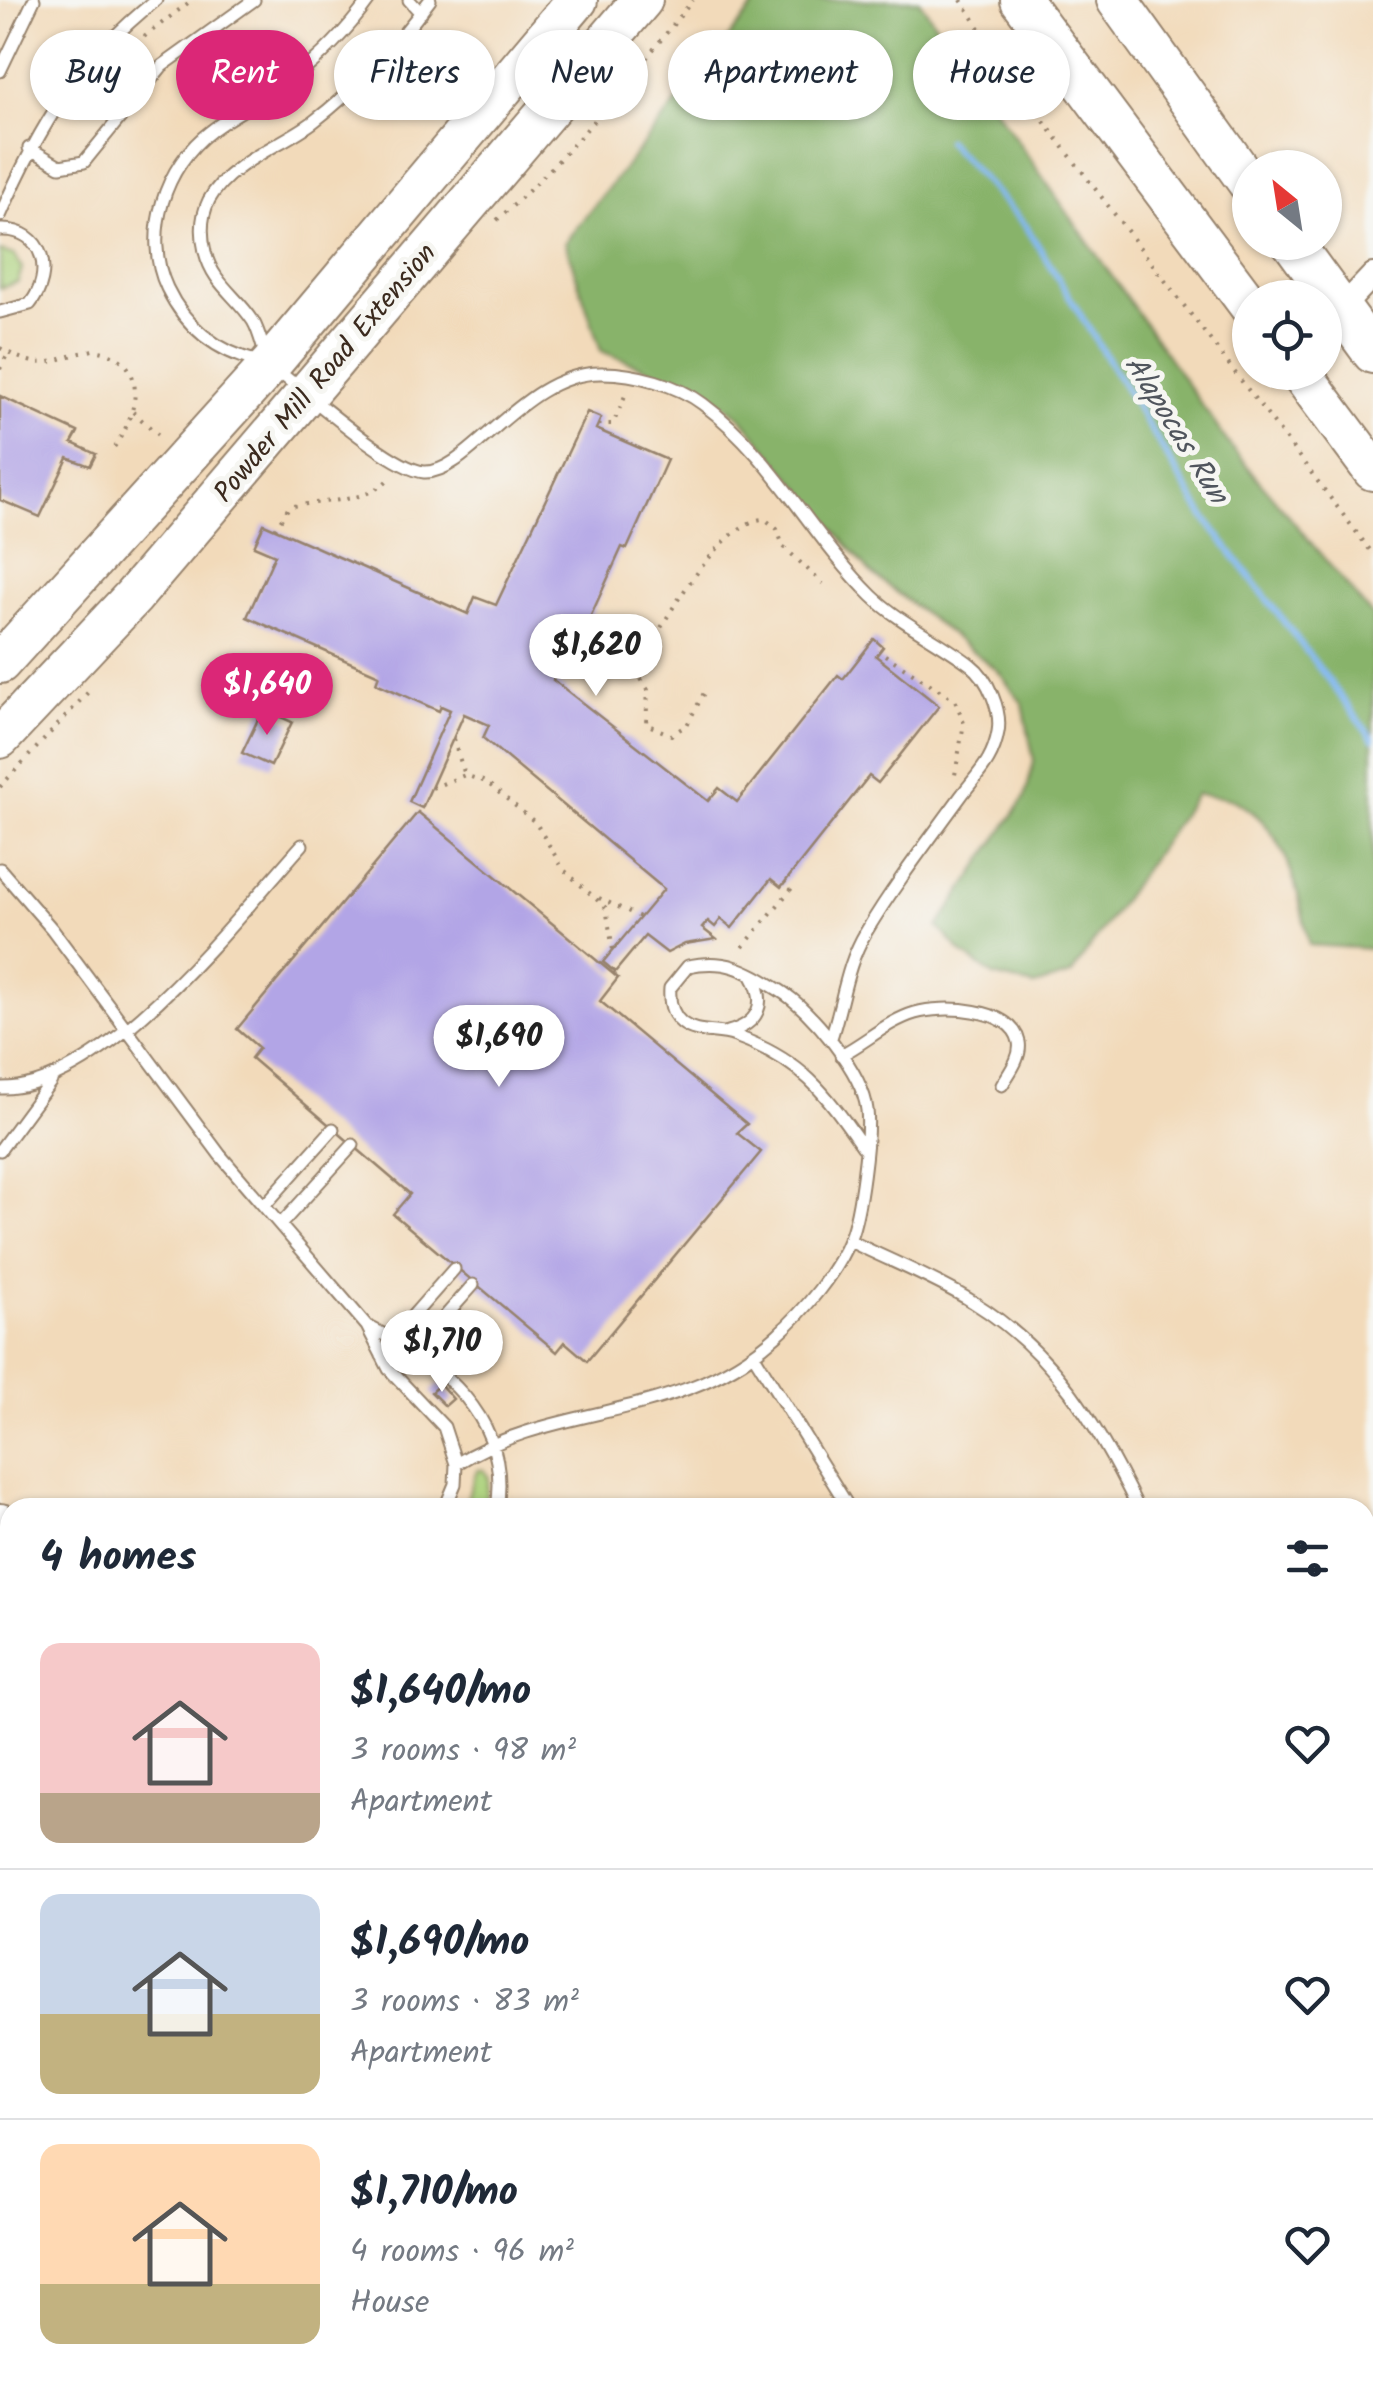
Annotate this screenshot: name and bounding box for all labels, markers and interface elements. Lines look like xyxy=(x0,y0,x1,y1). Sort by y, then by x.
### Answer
chip: Buy xyxy=(30,30,156,120)
chip: Rent xyxy=(176,30,314,120)
chip: Filters xyxy=(334,30,495,120)
chip: New xyxy=(515,30,648,120)
chip: Apartment xyxy=(668,30,893,120)
chip: House xyxy=(913,30,1070,120)
north arrow xyxy=(1232,150,1342,260)
map controls xyxy=(1232,150,1342,390)
street label: Powder Mill Road Extension xyxy=(203,234,448,514)
button: locate xyxy=(1232,280,1342,390)
water label: Alapocas Run xyxy=(1110,346,1241,516)
pin: $1,620 xyxy=(515,614,677,699)
text: $1,620 xyxy=(551,621,641,672)
pin: $1,640 xyxy=(186,653,348,738)
text: $1,640 xyxy=(223,660,311,711)
pin: $1,690 xyxy=(418,1005,580,1090)
text: $1,690 xyxy=(456,1012,542,1063)
pin: $1,710 xyxy=(361,1310,523,1395)
text: $1,710 xyxy=(403,1317,481,1368)
text: 4 homes xyxy=(40,1525,196,1592)
icon: filters xyxy=(1280,1531,1335,1586)
text: $1,640/mo xyxy=(350,1659,531,1726)
icon: home xyxy=(120,1683,240,1803)
icon: heart xyxy=(1280,1716,1335,1771)
text: 3 rooms · 98 m² xyxy=(350,1726,576,1777)
text: Apartment xyxy=(350,1777,492,1828)
text: $1,690/mo xyxy=(350,1910,530,1977)
icon: home xyxy=(120,1934,240,2054)
icon: heart xyxy=(1280,1967,1335,2022)
text: 3 rooms · 83 m² xyxy=(350,1977,579,2028)
text: Apartment xyxy=(350,2028,492,2079)
text: $1,710/mo xyxy=(350,2160,518,2227)
icon: home xyxy=(120,2184,240,2304)
icon: heart xyxy=(1280,2217,1335,2272)
text: 4 rooms · 96 m² xyxy=(350,2227,574,2278)
text: House xyxy=(350,2278,429,2329)

